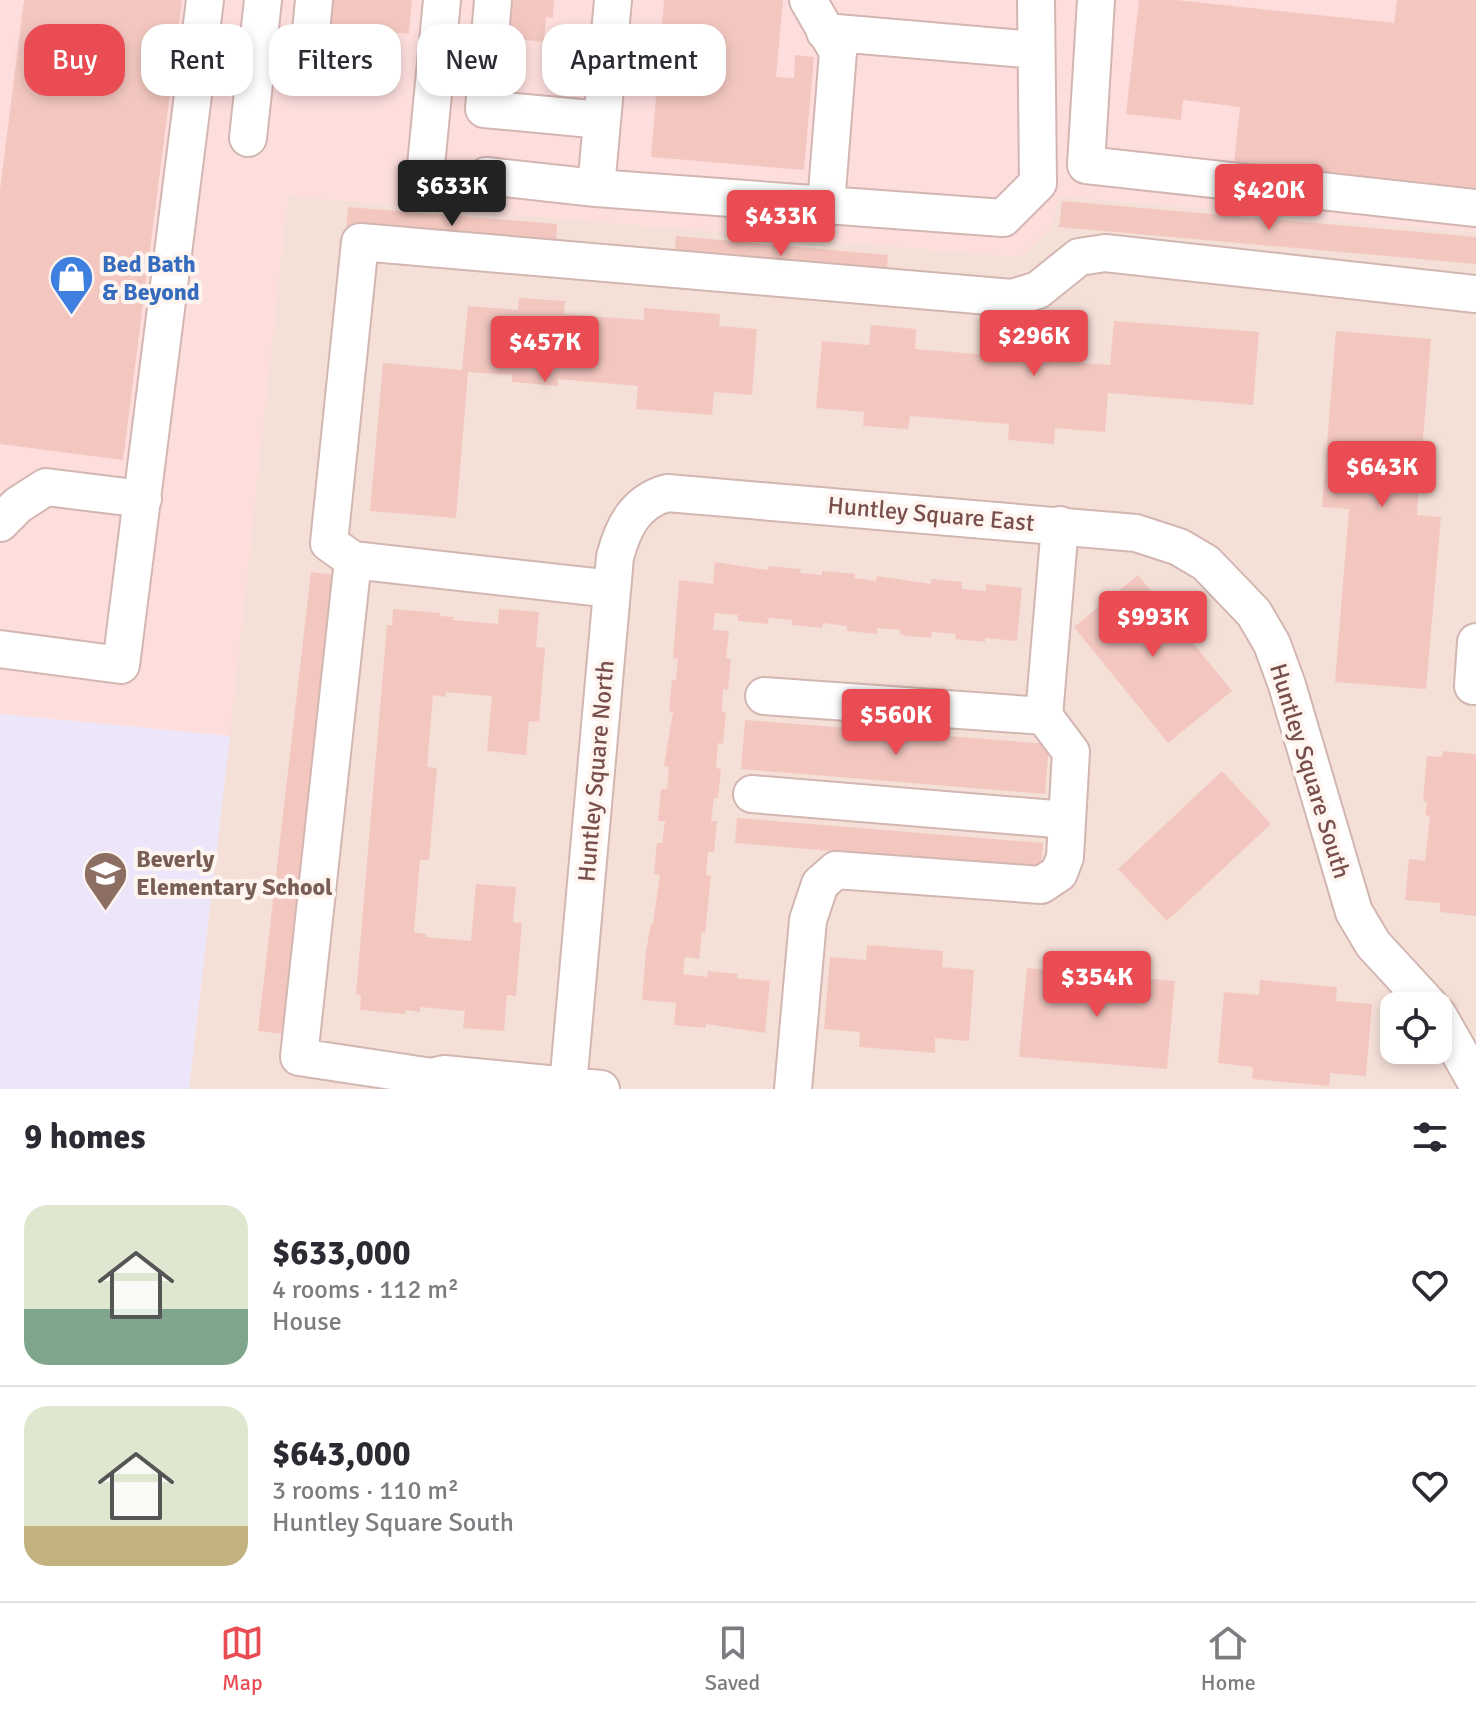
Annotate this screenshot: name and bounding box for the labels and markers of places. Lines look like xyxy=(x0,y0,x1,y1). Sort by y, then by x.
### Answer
pin: $633K xyxy=(396,160,508,228)
pin: $420K xyxy=(1213,164,1325,232)
pin: $433K xyxy=(725,190,837,258)
place label: Bed Bath & Beyond xyxy=(102,249,200,307)
shop icon: Bed Bath & Beyond xyxy=(47,254,95,317)
pin: $296K xyxy=(978,310,1090,378)
pin: $457K xyxy=(489,316,601,384)
pin: $643K xyxy=(1326,441,1438,509)
pin: $993K xyxy=(1097,591,1209,659)
pin: $560K xyxy=(840,689,952,757)
place label: Beverly Elementary School xyxy=(136,844,333,902)
school or university icon: Beverly Elementary School xyxy=(81,849,129,912)
pin: $354K xyxy=(1041,951,1153,1019)

